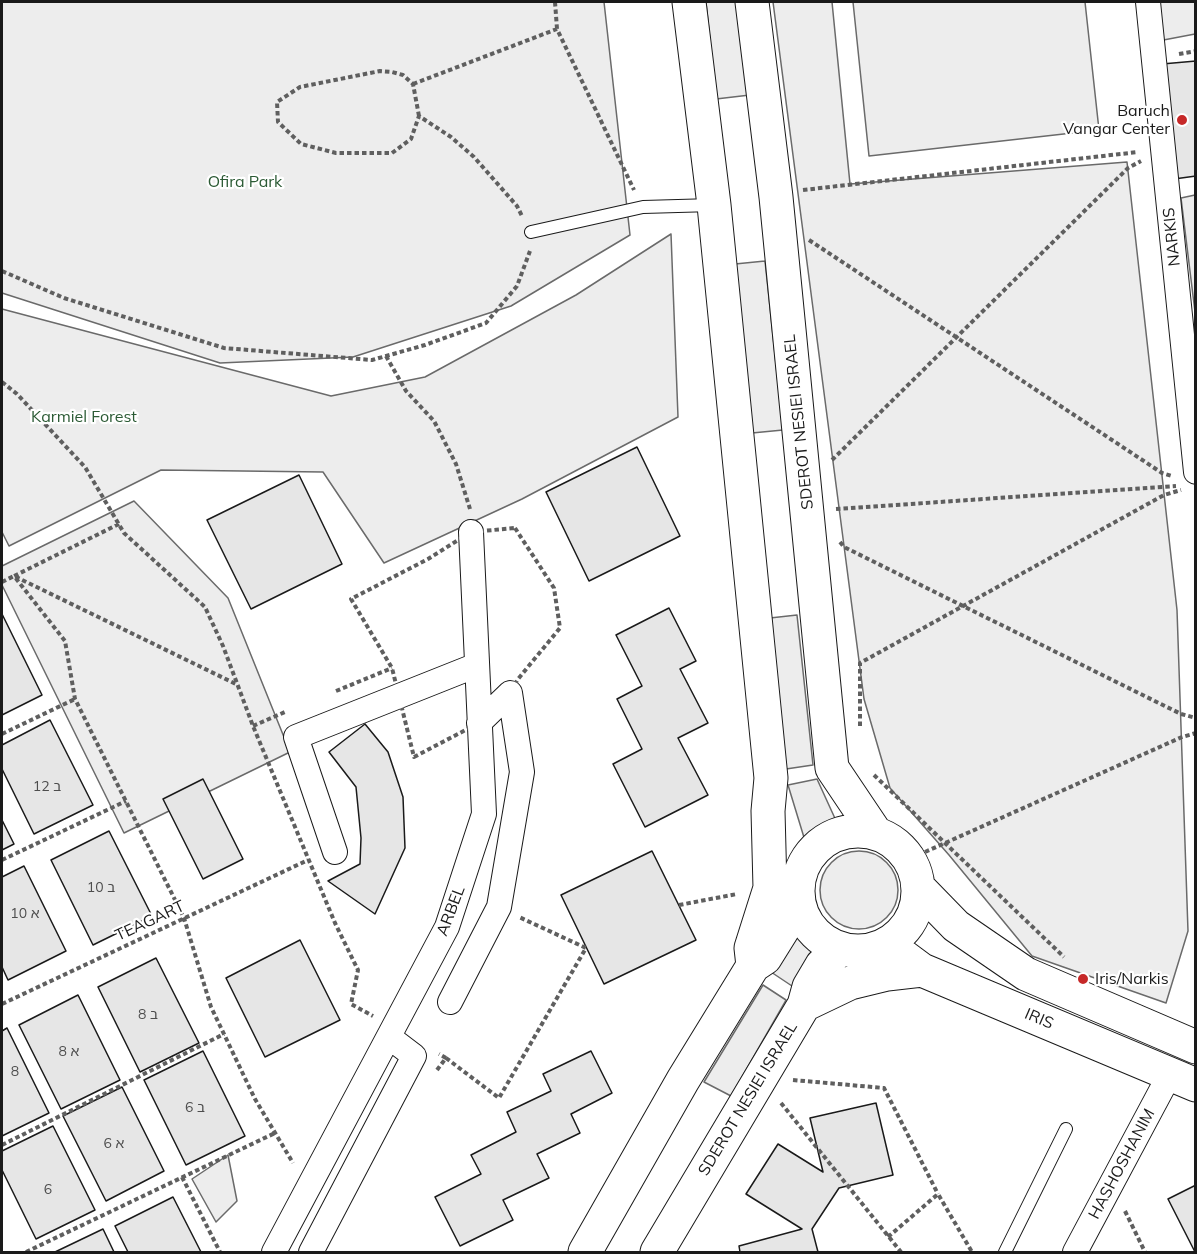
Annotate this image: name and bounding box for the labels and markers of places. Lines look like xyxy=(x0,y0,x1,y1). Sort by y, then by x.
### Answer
place label: Baruch Vangar Center xyxy=(1063,101,1170,139)
marker: Baruch Vangar Center xyxy=(1175,113,1189,127)
place label: Iris/Narkis xyxy=(1095,969,1169,989)
marker: Iris/Narkis xyxy=(1076,972,1090,986)

